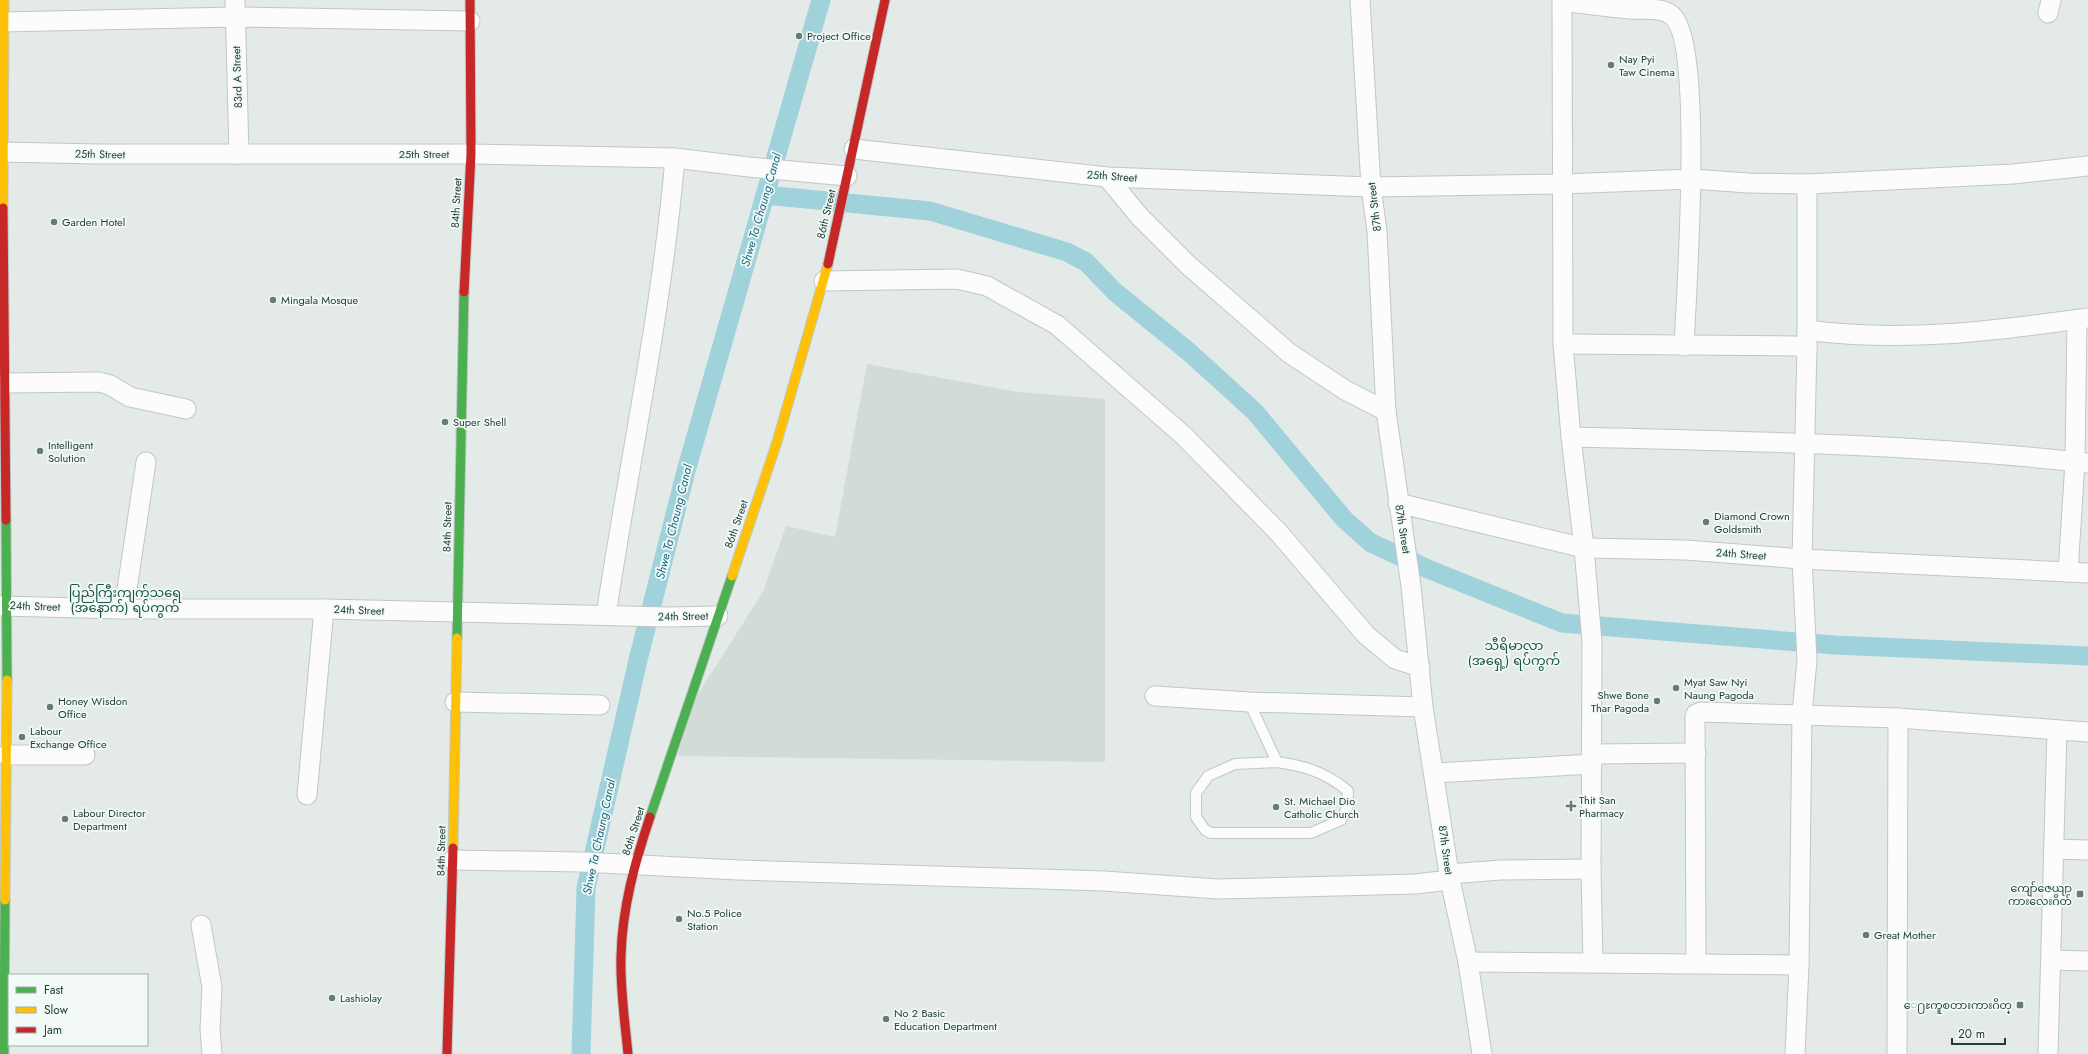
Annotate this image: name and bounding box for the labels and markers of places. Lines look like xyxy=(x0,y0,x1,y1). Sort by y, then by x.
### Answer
place label: Project Office xyxy=(807,28,871,44)
marker: Project Office xyxy=(794,31,804,41)
place label: Nay Pyi Taw Cinema xyxy=(1619,51,1675,80)
marker: Nay Pyi Taw Cinema xyxy=(1606,60,1616,70)
place label: Garden Hotel xyxy=(62,214,125,230)
marker: Garden Hotel xyxy=(49,217,59,227)
place label: Mingala Mosque xyxy=(281,292,359,308)
marker: Mingala Mosque xyxy=(268,295,278,305)
place label: Super Shell xyxy=(453,414,506,430)
marker: Super Shell xyxy=(440,417,450,427)
place label: Intelligent Solution xyxy=(48,437,93,466)
marker: Intelligent Solution xyxy=(35,446,45,456)
place label: Diamond Crown Goldsmith xyxy=(1714,508,1790,537)
marker: Diamond Crown Goldsmith xyxy=(1701,517,1711,527)
place label: Myat Saw Nyi Naung Pagoda xyxy=(1684,674,1754,703)
marker: Myat Saw Nyi Naung Pagoda xyxy=(1671,683,1681,693)
place label: Shwe Bone Thar Pagoda xyxy=(1591,687,1649,716)
place label: Honey Wisdon Office xyxy=(58,693,128,722)
marker: Shwe Bone Thar Pagoda xyxy=(1652,696,1662,706)
marker: Honey Wisdon Office xyxy=(45,702,55,712)
place label: Labour Exchange Office xyxy=(30,723,107,752)
marker: Labour Exchange Office xyxy=(17,732,27,742)
place label: Thit San Pharmacy xyxy=(1579,792,1624,821)
place label: St. Michael Dio Catholic Church xyxy=(1284,793,1359,822)
marker: Thit San Pharmacy xyxy=(1566,801,1576,811)
marker: St. Michael Dio Catholic Church xyxy=(1271,802,1281,812)
place label: Labour Director Department xyxy=(73,805,146,834)
marker: Labour Director Department xyxy=(60,814,70,824)
place label: ကျော်ဇေယျာ ကားလေးဂိတ် xyxy=(2008,880,2072,909)
marker: ကျော်ဇေယျာ ကားလေးဂိတ် xyxy=(2075,889,2085,899)
place label: No.5 Police Station xyxy=(687,905,742,934)
marker: No.5 Police Station xyxy=(674,914,684,924)
place label: Great Mother xyxy=(1874,927,1936,943)
marker: Great Mother xyxy=(1861,930,1871,940)
place label: Lashiolay xyxy=(340,990,382,1006)
marker: Lashiolay xyxy=(327,993,337,1003)
place label: ေ႐ႊကူစတားကားဂိတ္ xyxy=(1904,997,2012,1014)
marker: ေ႐ႊကူစတားကားဂိတ္ xyxy=(2015,1000,2025,1010)
place label: No 2 Basic Education Department xyxy=(894,1005,997,1034)
marker: No 2 Basic Education Department xyxy=(881,1014,891,1024)

